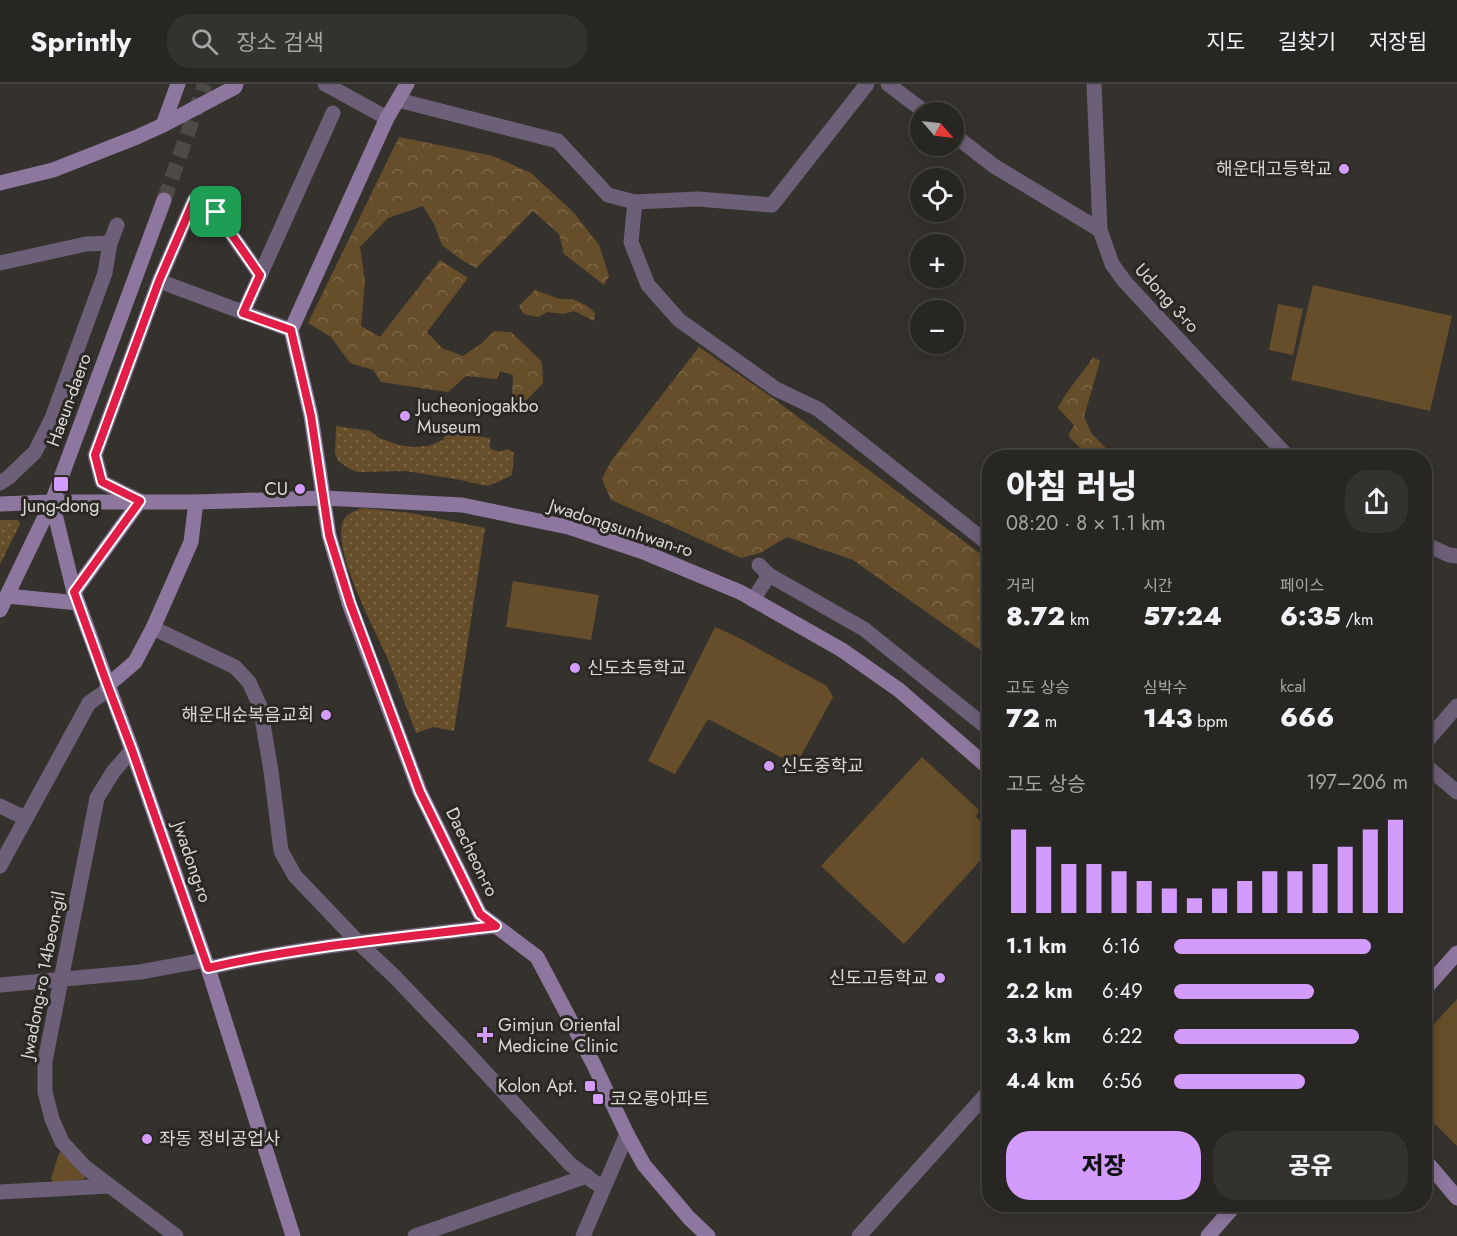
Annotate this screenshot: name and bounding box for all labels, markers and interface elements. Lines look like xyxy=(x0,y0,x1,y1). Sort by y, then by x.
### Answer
search box xyxy=(167,14,587,68)
text: Sprintly xyxy=(30,21,131,62)
icon: search xyxy=(188,25,221,58)
text: 장소 검색 xyxy=(236,26,324,58)
text: 지도 xyxy=(1206,27,1245,57)
text: 길찾기 xyxy=(1278,27,1336,57)
text: 저장됨 xyxy=(1369,27,1427,57)
north arrow xyxy=(910,102,964,156)
map controls xyxy=(910,102,964,354)
place label: 해운대고등학교 xyxy=(1216,156,1332,182)
marker: 해운대고등학교 xyxy=(1337,162,1351,176)
button: locate xyxy=(910,168,964,222)
pin xyxy=(190,186,241,237)
icon: arrive xyxy=(199,195,232,228)
button: + xyxy=(910,234,964,288)
street label: Udong 3-ro xyxy=(1129,257,1205,339)
button: − xyxy=(910,300,964,354)
street label: Haeun-daero xyxy=(40,350,98,450)
place label: Jucheonjogakbo Museum xyxy=(415,393,539,440)
marker: Jucheonjogakbo Museum xyxy=(398,409,412,423)
text: 아침 러닝 xyxy=(1006,463,1137,510)
button: share xyxy=(1345,470,1408,533)
marker: Jung-dong xyxy=(52,475,70,493)
place label: CU xyxy=(264,476,288,502)
marker: CU xyxy=(293,482,307,496)
street label: Jwadongsunhwan-ro xyxy=(544,492,697,564)
place label: Jung-dong xyxy=(20,493,100,519)
text: 08:20 · 8 × 1.1 km xyxy=(1006,509,1166,538)
text: 거리 xyxy=(1006,574,1035,597)
text: 시간 xyxy=(1143,574,1172,597)
text: 페이스 xyxy=(1280,574,1324,597)
text: 8.72 xyxy=(1006,597,1065,635)
text: 57:24 xyxy=(1143,597,1222,635)
text: 6:35 xyxy=(1280,597,1341,635)
text: km xyxy=(1065,608,1089,631)
text: /km xyxy=(1341,608,1373,631)
place label: 신도초등학교 xyxy=(587,655,686,681)
marker: 신도초등학교 xyxy=(568,661,582,675)
text: kcal xyxy=(1280,675,1306,698)
text: 고도 상승 xyxy=(1006,676,1070,699)
text: 심박수 xyxy=(1143,676,1187,699)
text: 666 xyxy=(1280,698,1334,736)
text: 72 xyxy=(1006,699,1040,737)
text: 143 xyxy=(1143,699,1192,737)
place label: 해운대순복음교회 xyxy=(182,702,314,728)
marker: 해운대순복음교회 xyxy=(319,708,333,722)
text: m xyxy=(1040,710,1057,733)
text: bpm xyxy=(1192,710,1228,733)
place label: 신도중학교 xyxy=(781,753,864,779)
marker: 신도중학교 xyxy=(762,759,776,773)
text: 197–206 m xyxy=(1306,768,1408,797)
text: 고도 상승 xyxy=(1006,770,1086,799)
street label: Daecheon-ro xyxy=(439,803,505,901)
street label: Jwadong-ro xyxy=(165,816,218,906)
street label: Jwadong-ro 14beon-gil xyxy=(14,889,72,1063)
text: 1.1 km xyxy=(1006,932,1067,961)
text: 6:16 xyxy=(1102,932,1140,961)
place label: 신도고등학교 xyxy=(829,965,928,991)
marker: 신도고등학교 xyxy=(933,971,947,985)
text: 2.2 km xyxy=(1006,977,1073,1006)
text: 6:49 xyxy=(1102,977,1143,1006)
place label: Gimjun Oriental Medicine Clinic xyxy=(498,1012,620,1059)
text: 3.3 km xyxy=(1006,1022,1071,1051)
text: 6:22 xyxy=(1102,1022,1142,1051)
marker: Gimjun Oriental Medicine Clinic xyxy=(476,1026,494,1044)
text: 4.4 km xyxy=(1006,1067,1074,1096)
text: 6:56 xyxy=(1102,1067,1142,1096)
place label: Kolon Apt. xyxy=(498,1073,578,1099)
marker: Kolon Apt. xyxy=(583,1079,597,1093)
place label: 코오롱아파트 xyxy=(610,1086,709,1112)
marker: 코오롱아파트 xyxy=(591,1092,605,1106)
place label: 좌동 정비공업사 xyxy=(159,1126,281,1152)
button: 저장 xyxy=(1006,1131,1201,1200)
button: 공유 xyxy=(1213,1131,1408,1200)
marker: 좌동 정비공업사 xyxy=(140,1132,154,1146)

